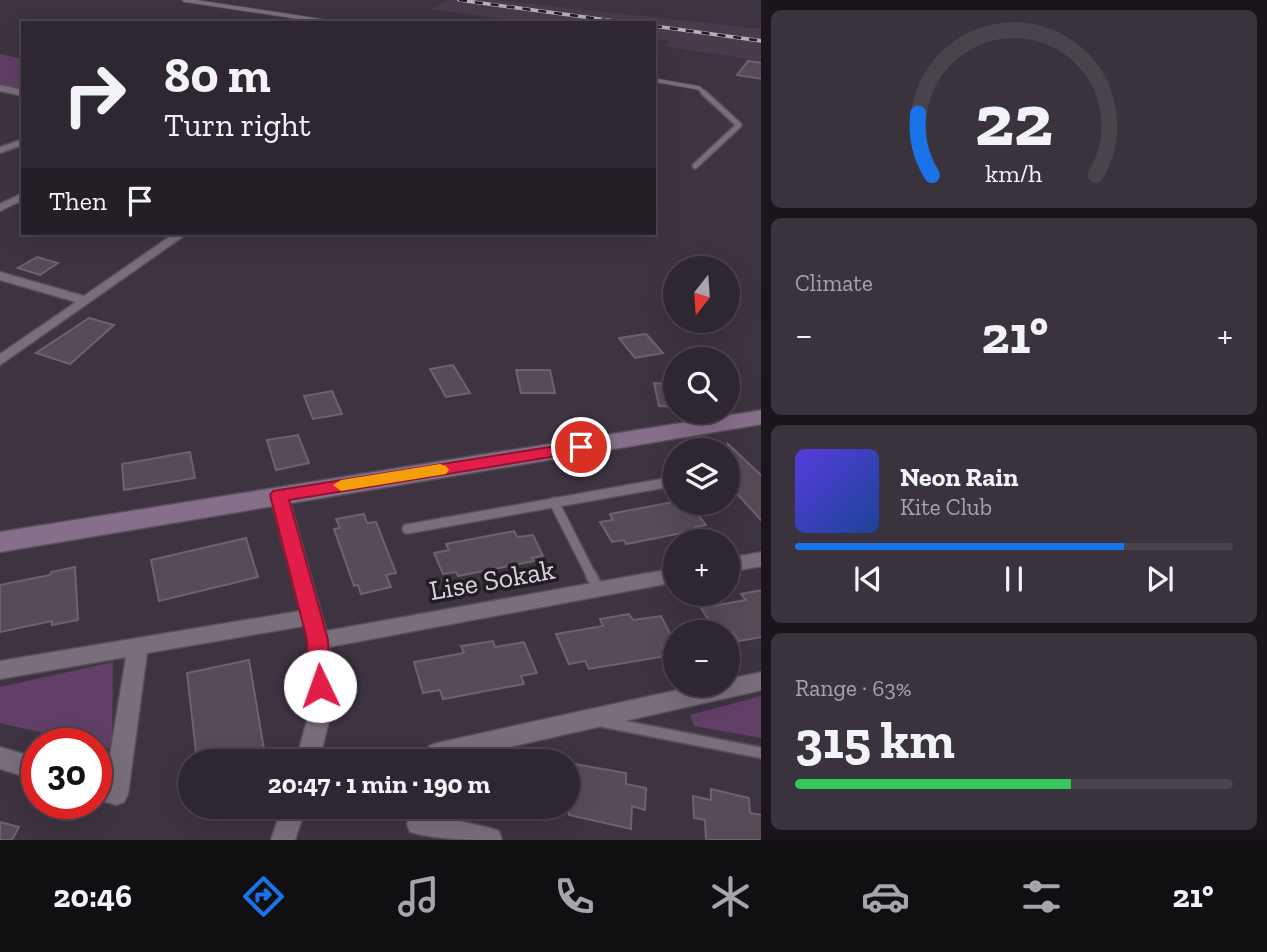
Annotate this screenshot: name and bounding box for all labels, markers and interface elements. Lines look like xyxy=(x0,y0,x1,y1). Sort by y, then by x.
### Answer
text: 80 m xyxy=(164,46,271,105)
icon: right xyxy=(49,49,140,140)
text: 22 xyxy=(975,76,1053,164)
text: Turn right xyxy=(164,106,311,144)
text: km/h xyxy=(985,158,1043,188)
icon: arrive xyxy=(121,182,159,220)
text: Then xyxy=(49,185,107,217)
north arrow xyxy=(663,256,740,332)
map controls xyxy=(663,256,740,697)
text: Climate xyxy=(795,269,873,297)
text: 21° xyxy=(981,304,1048,366)
text: − xyxy=(795,312,813,358)
text: + xyxy=(1217,312,1233,358)
button: search xyxy=(663,347,740,424)
pin xyxy=(551,417,611,477)
icon: arrive xyxy=(562,428,600,466)
button: layers xyxy=(663,438,740,515)
text: Neon Rain xyxy=(900,461,1018,493)
text: Kite Club xyxy=(900,493,992,521)
button: + xyxy=(663,529,740,606)
street label: Lise Sokak xyxy=(427,553,558,607)
icon: previous xyxy=(849,560,887,598)
icon: pause xyxy=(995,560,1033,598)
icon: next xyxy=(1141,560,1179,598)
button: − xyxy=(663,620,740,697)
position arrow xyxy=(283,649,357,723)
text: Range · 63% xyxy=(795,674,912,702)
text: 315 km xyxy=(795,709,955,771)
speed limit sign: 30 xyxy=(21,728,112,819)
text: 20:47 · 1 min · 190 m xyxy=(268,768,490,800)
icon: directions xyxy=(239,872,288,921)
icon: music xyxy=(394,872,443,921)
icon: phone xyxy=(550,872,599,921)
icon: climate xyxy=(706,872,755,921)
icon: car xyxy=(861,872,910,921)
icon: filters xyxy=(1017,872,1066,921)
text: 20:46 xyxy=(53,877,132,915)
text: 21° xyxy=(1173,877,1214,915)

